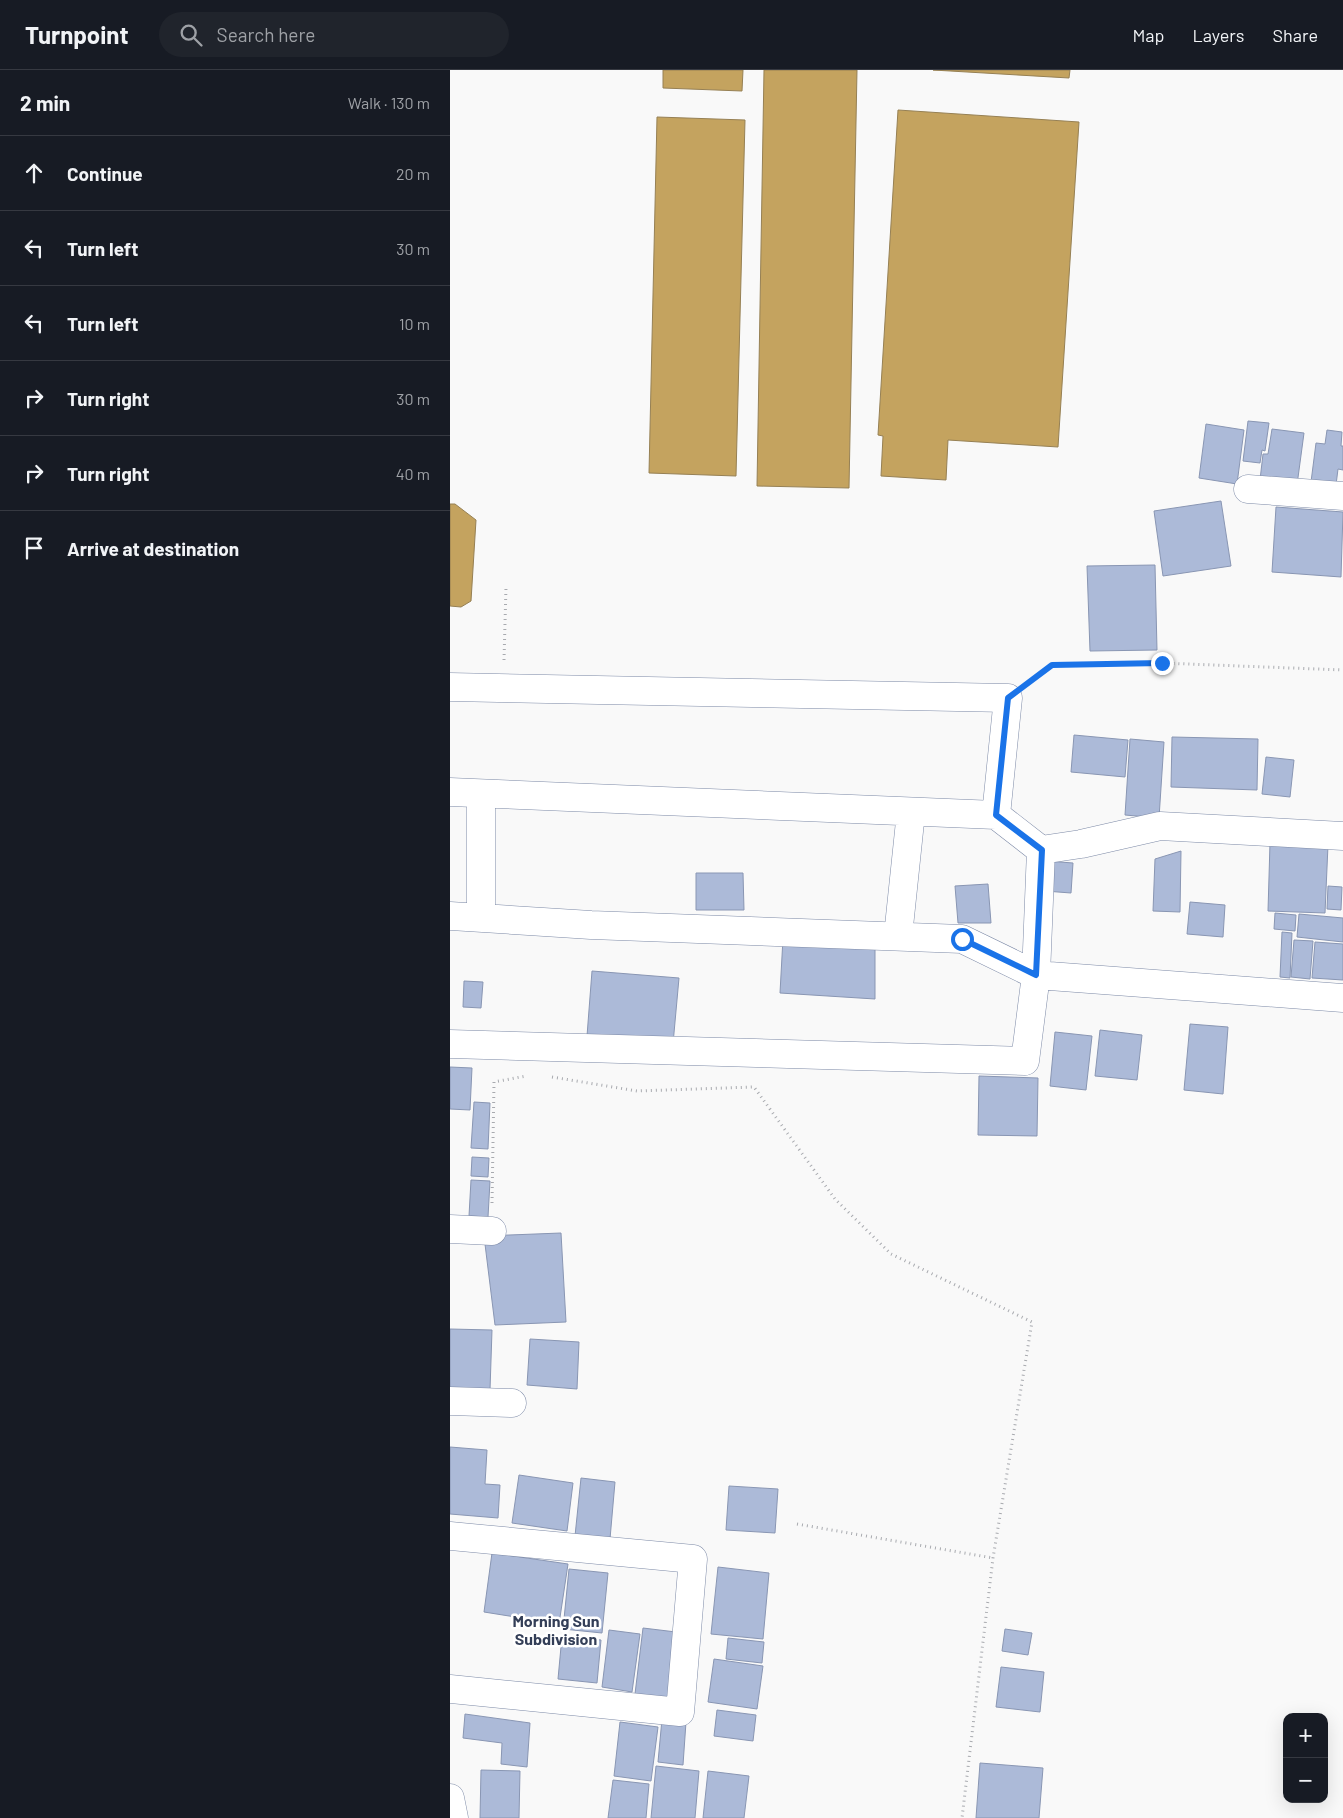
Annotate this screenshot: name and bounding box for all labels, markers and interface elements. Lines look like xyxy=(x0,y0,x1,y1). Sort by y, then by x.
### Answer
search box xyxy=(159,12,509,57)
text: Turnpoint xyxy=(25,20,129,49)
icon: search xyxy=(177,21,205,49)
text: Search here xyxy=(217,23,315,46)
text: Map xyxy=(1132,24,1164,46)
text: Layers xyxy=(1192,24,1245,46)
text: Share xyxy=(1273,24,1318,46)
text: 2 min xyxy=(20,90,70,115)
text: Walk · 130 m xyxy=(348,93,430,112)
icon: ahead xyxy=(20,159,48,187)
text: Continue xyxy=(67,162,143,185)
text: 20 m xyxy=(396,164,430,183)
icon: left xyxy=(20,234,48,262)
text: Turn left xyxy=(67,237,138,260)
text: 30 m xyxy=(396,239,430,258)
icon: left xyxy=(20,309,48,337)
text: Turn left xyxy=(67,312,138,335)
text: 10 m xyxy=(399,314,430,333)
icon: right xyxy=(20,384,48,412)
text: Turn right xyxy=(67,387,149,410)
text: 30 m xyxy=(396,389,430,408)
icon: right xyxy=(20,459,48,487)
text: Turn right xyxy=(67,462,149,485)
text: 40 m xyxy=(396,464,430,483)
icon: arrive xyxy=(20,534,48,562)
text: Arrive at destination xyxy=(67,537,239,560)
route end xyxy=(1151,652,1174,675)
route start xyxy=(951,928,974,951)
district label: Morning Sun Subdivision xyxy=(512,1611,600,1648)
map controls xyxy=(1283,1713,1328,1803)
button: + xyxy=(1283,1713,1328,1758)
button: − xyxy=(1283,1758,1328,1803)

